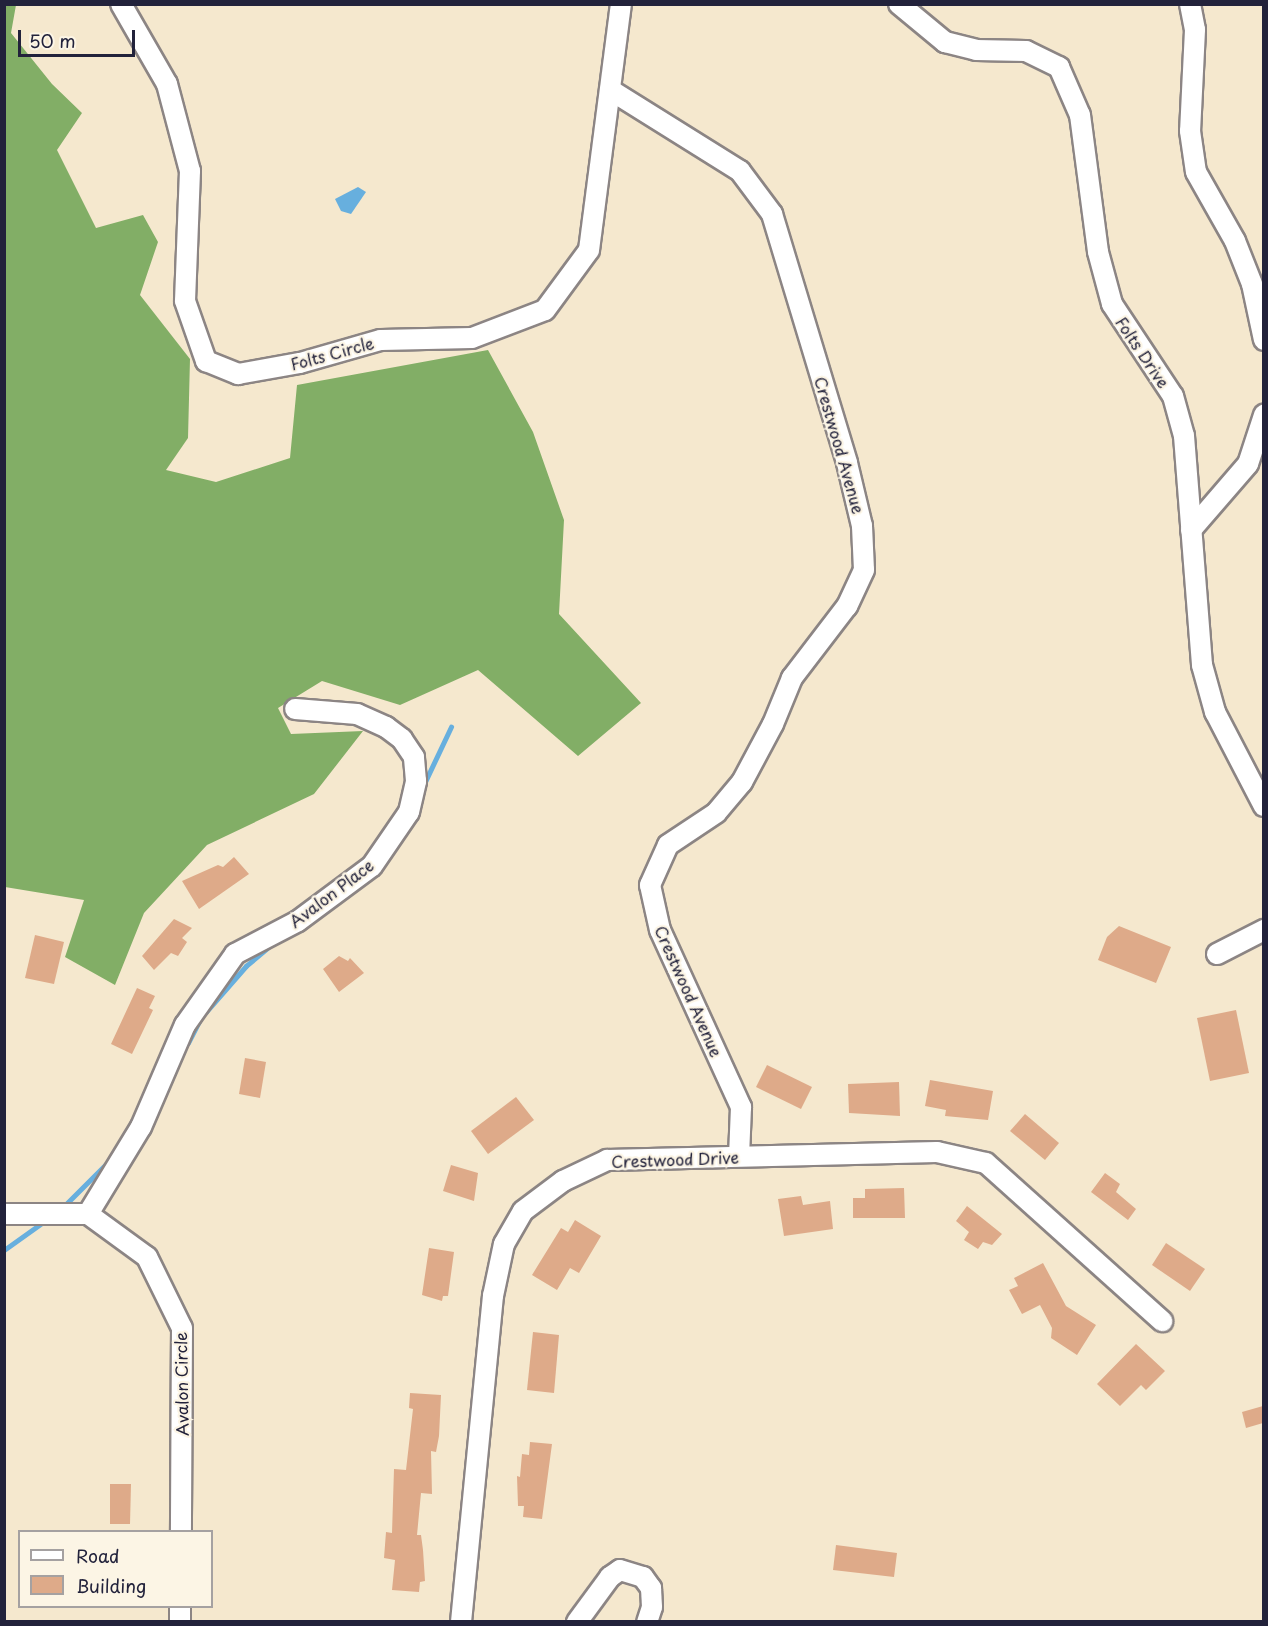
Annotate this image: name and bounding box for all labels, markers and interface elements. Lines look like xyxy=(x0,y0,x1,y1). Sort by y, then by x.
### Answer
scale bar xyxy=(21,18,138,56)
text: 50 m xyxy=(29,27,76,54)
street label: Folts Drive xyxy=(1112,313,1174,391)
street label: Folts Circle xyxy=(288,332,376,374)
street label: Crestwood Avenue xyxy=(811,374,869,516)
street label: Avalon Place xyxy=(285,855,377,931)
street label: Crestwood Avenue xyxy=(651,922,727,1060)
street label: Crestwood Drive xyxy=(610,1147,740,1171)
street label: Avalon Circle xyxy=(170,1331,192,1437)
legend xyxy=(18,1530,213,1608)
text: Road xyxy=(76,1542,120,1569)
text: Building xyxy=(76,1572,146,1599)

